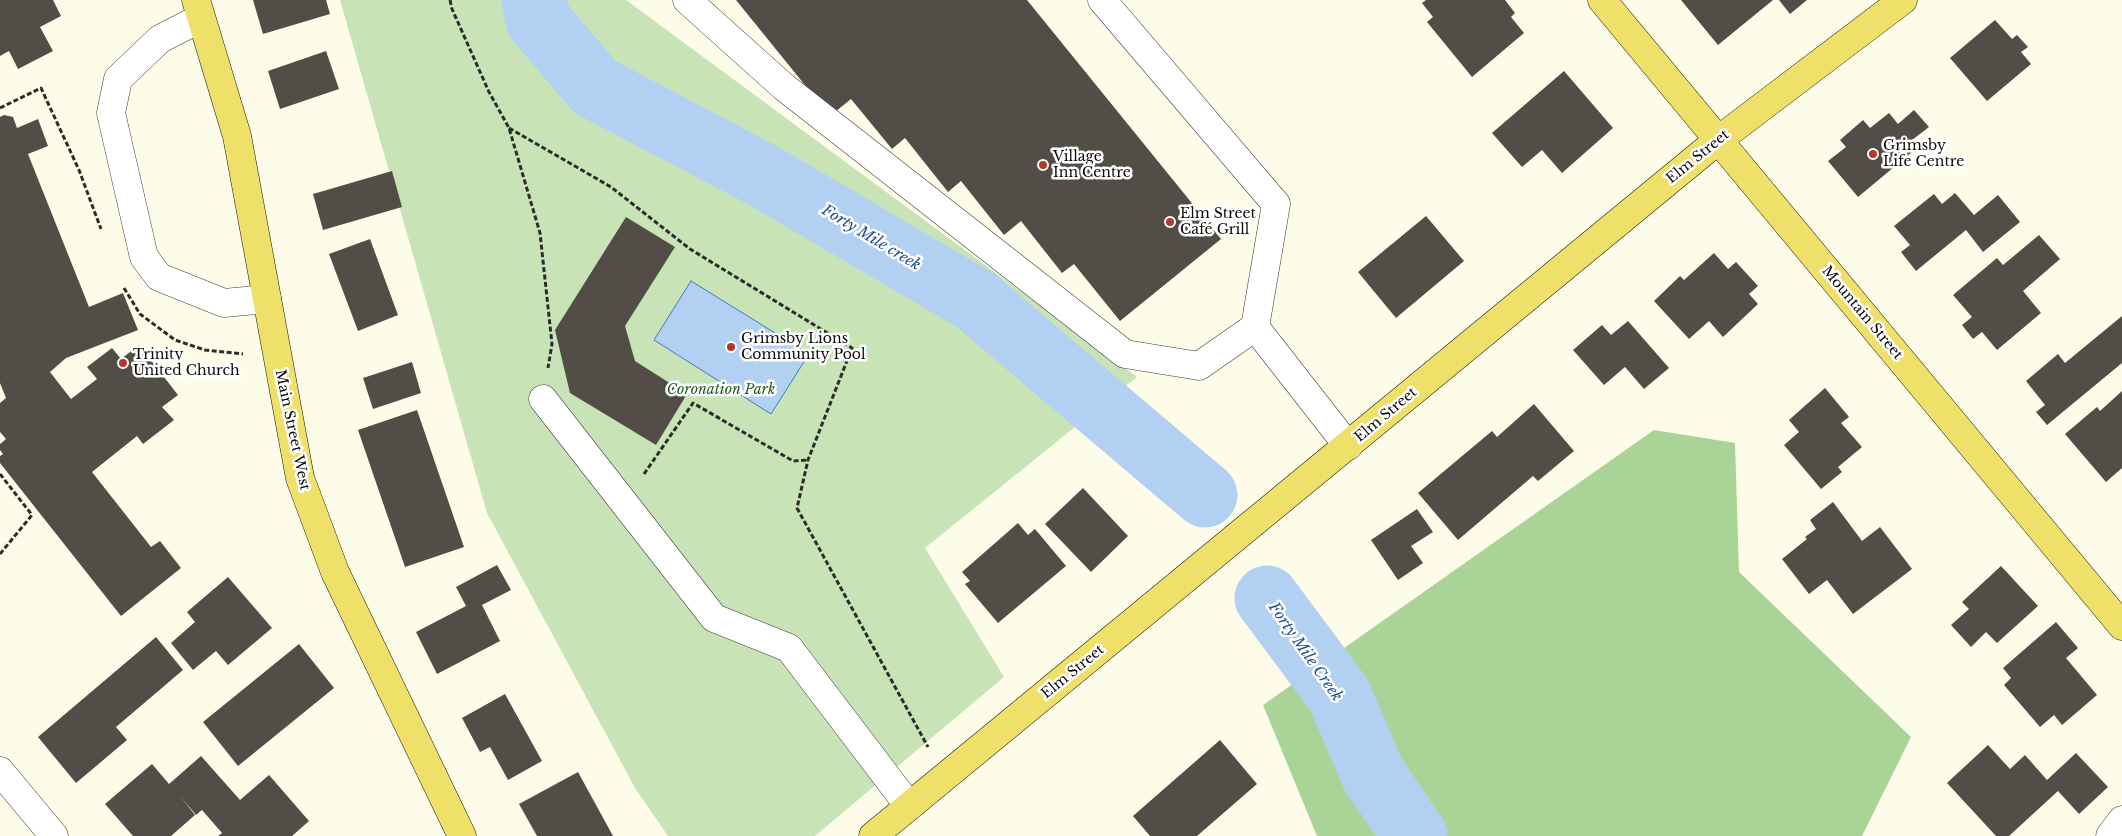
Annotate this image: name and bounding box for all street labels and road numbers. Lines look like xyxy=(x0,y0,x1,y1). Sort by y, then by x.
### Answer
street label: Elm Street xyxy=(1663,127,1733,187)
street label: Mountain Street xyxy=(1818,263,1906,363)
street label: Main Street West xyxy=(271,368,313,492)
street label: Elm Street xyxy=(1352,384,1420,446)
street label: Elm Street xyxy=(1038,642,1108,702)

